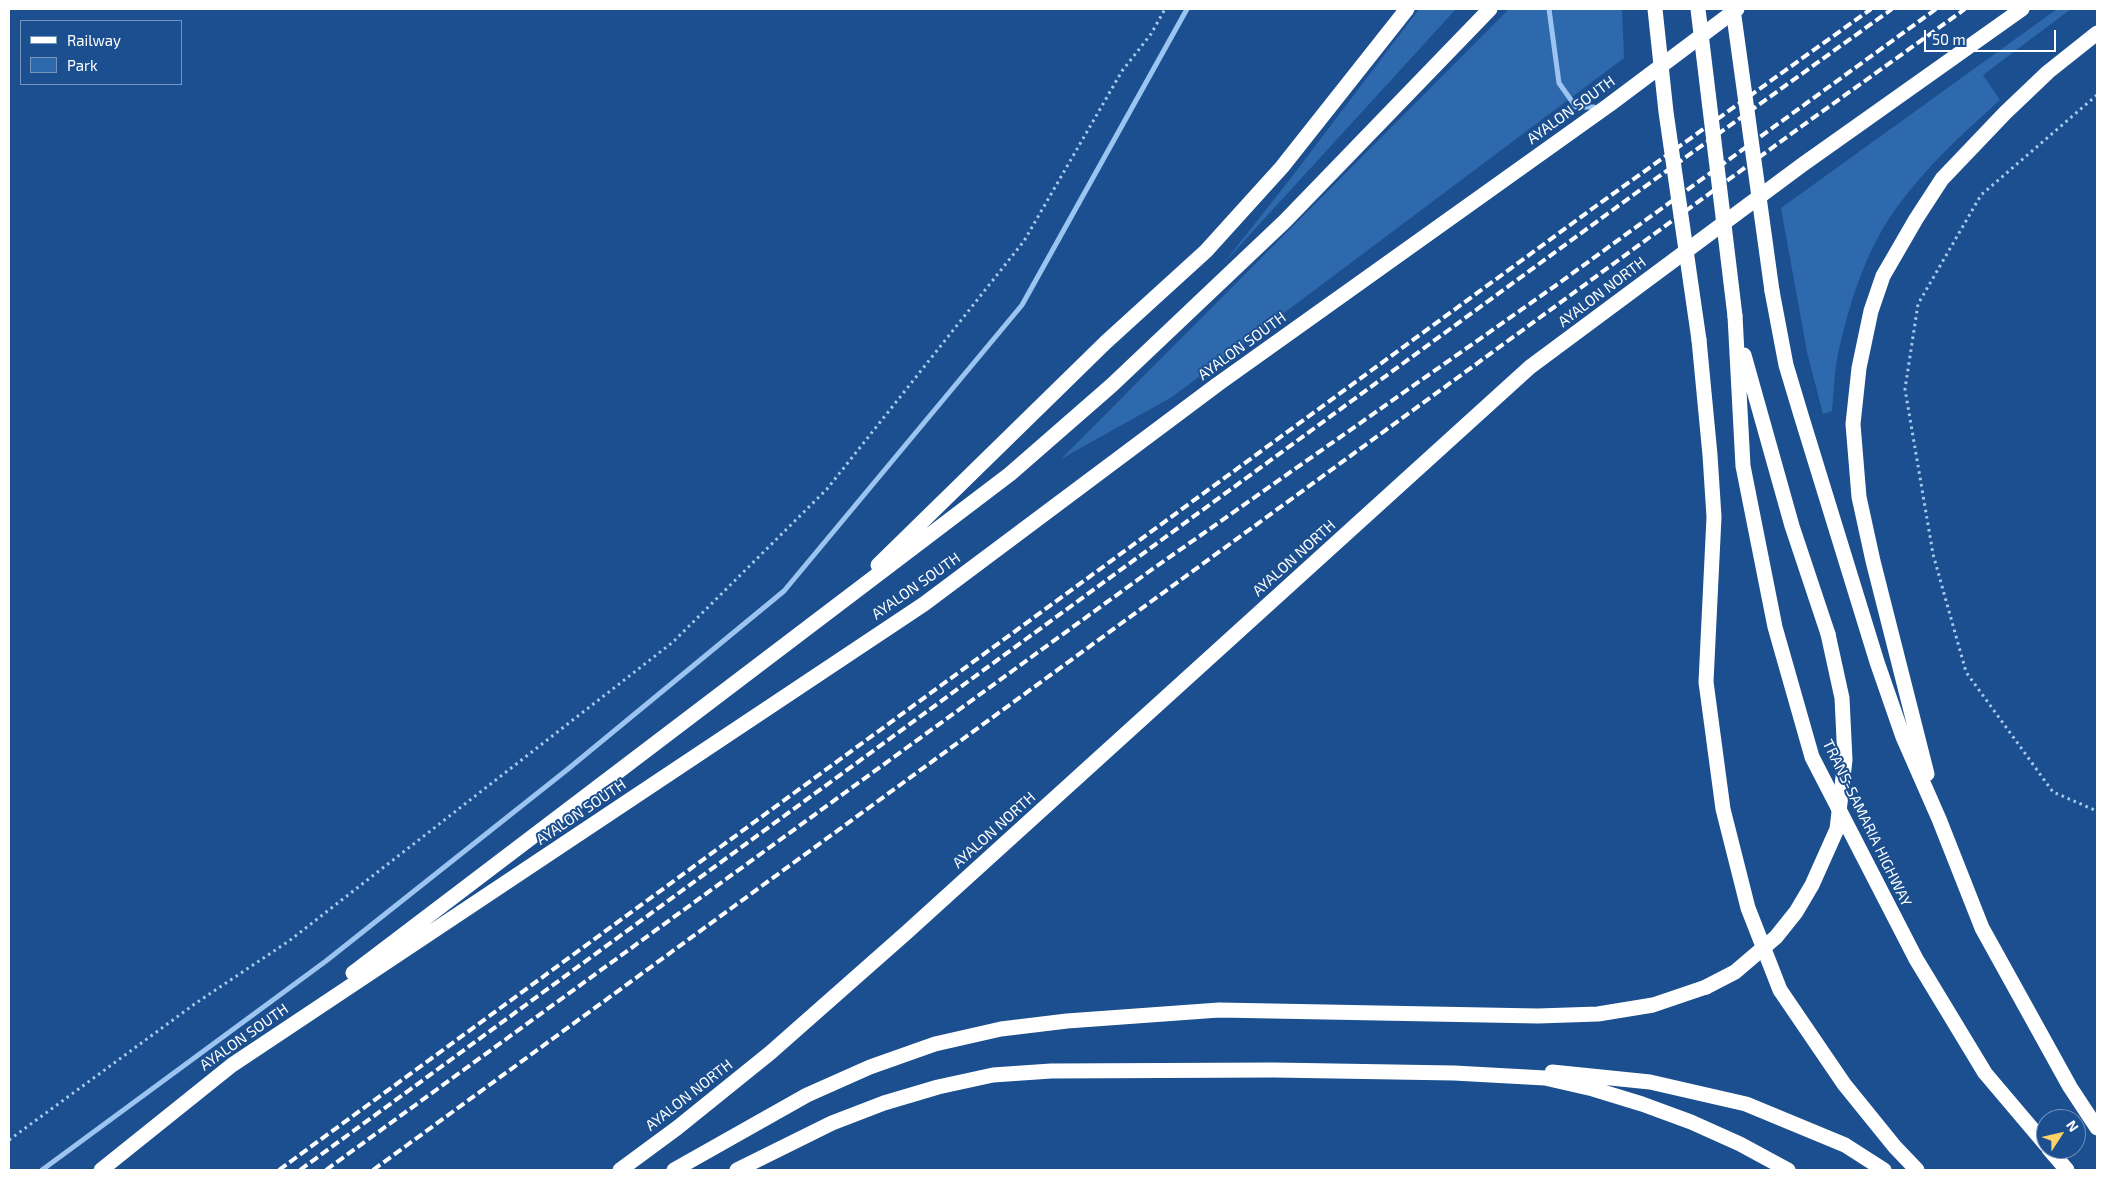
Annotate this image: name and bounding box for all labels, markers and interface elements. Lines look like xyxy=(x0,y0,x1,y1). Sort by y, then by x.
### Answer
legend xyxy=(20,20,182,85)
scale bar xyxy=(1926,20,2058,52)
text: 50 m xyxy=(1932,30,1966,48)
text: Railway xyxy=(67,31,121,49)
text: Park xyxy=(67,56,98,74)
street label: AYALON SOUTH xyxy=(1524,72,1618,148)
street label: AYALON NORTH xyxy=(1554,253,1650,331)
street label: AYALON SOUTH xyxy=(1195,308,1289,384)
street label: AYALON NORTH xyxy=(1249,516,1339,600)
street label: AYALON SOUTH xyxy=(868,549,964,623)
street label: TRANS-SAMARIA HIGHWAY xyxy=(1819,737,1915,909)
street label: AYALON SOUTH xyxy=(533,775,629,849)
street label: AYALON NORTH xyxy=(949,788,1039,872)
street label: AYALON SOUTH xyxy=(196,1000,292,1074)
street label: AYALON NORTH xyxy=(642,1055,736,1135)
north arrow xyxy=(2036,1109,2086,1159)
text: N xyxy=(2063,1117,2083,1135)

